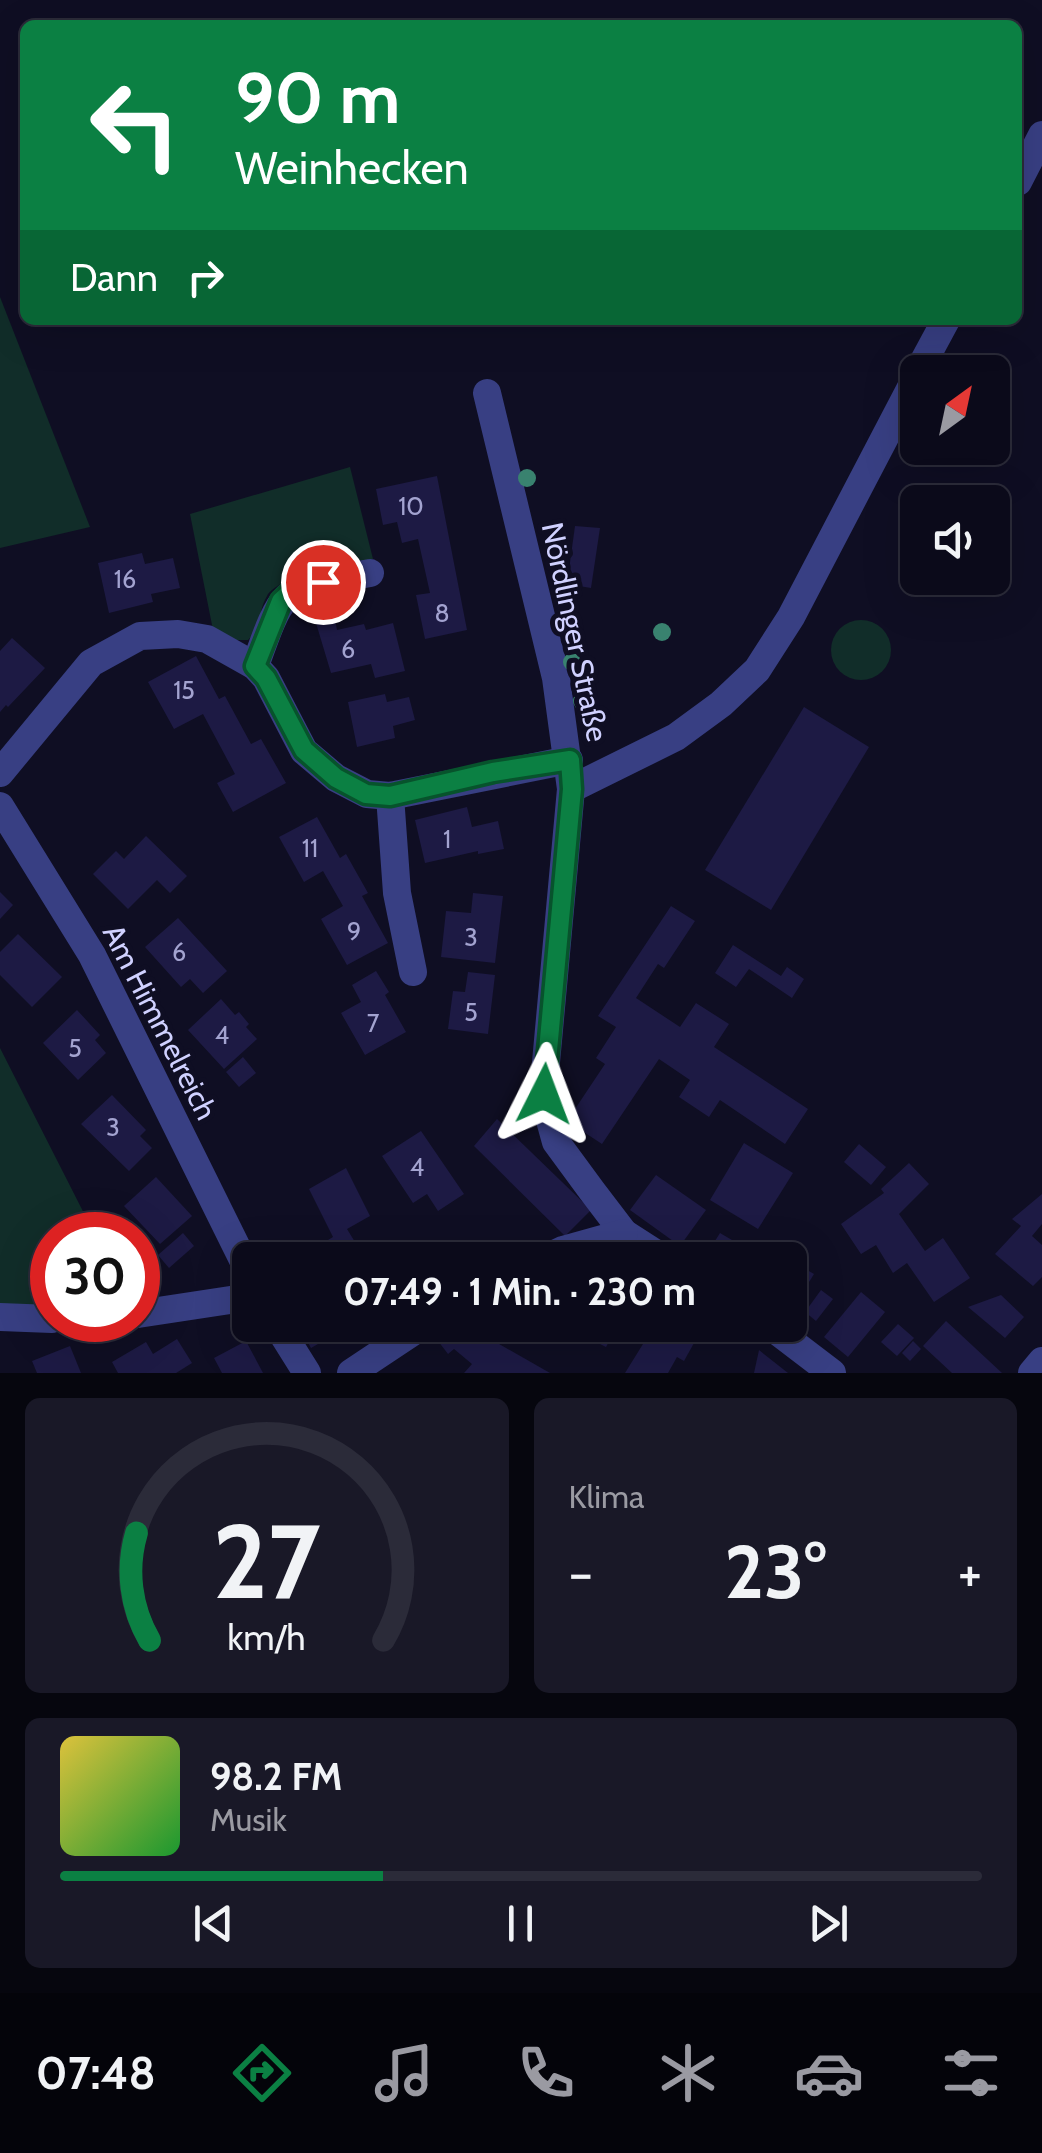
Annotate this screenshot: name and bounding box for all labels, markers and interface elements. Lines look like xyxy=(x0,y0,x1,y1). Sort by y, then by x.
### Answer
text: 90 m xyxy=(235,55,400,141)
icon: left xyxy=(70,60,200,190)
text: Weinhecken xyxy=(235,141,469,195)
icon: right xyxy=(178,250,233,305)
text: Dann xyxy=(70,254,158,301)
north arrow xyxy=(900,355,1010,465)
map controls xyxy=(900,355,1010,595)
button: sound xyxy=(900,485,1010,595)
house number: 10 xyxy=(398,491,424,521)
street label: Nördlinger Straße xyxy=(534,519,616,745)
pin xyxy=(281,540,366,625)
icon: arrive xyxy=(296,555,351,610)
house number: 16 xyxy=(114,564,136,594)
house number: 8 xyxy=(434,598,450,628)
house number: 6 xyxy=(341,634,355,664)
house number: 15 xyxy=(173,675,195,705)
house number: 1 xyxy=(443,824,451,854)
house number: 11 xyxy=(302,833,318,863)
house number: 9 xyxy=(347,916,361,946)
street label: Am Himmelreich xyxy=(95,918,225,1126)
house number: 3 xyxy=(464,922,478,952)
house number: 6 xyxy=(172,937,186,967)
house number: 5 xyxy=(464,997,478,1027)
house number: 7 xyxy=(367,1008,380,1038)
house number: 4 xyxy=(215,1020,229,1050)
house number: 5 xyxy=(68,1033,82,1063)
position arrow xyxy=(492,1042,596,1146)
house number: 3 xyxy=(106,1112,120,1142)
house number: 4 xyxy=(410,1152,424,1182)
speed limit sign: 30 xyxy=(30,1212,160,1342)
text: 07:49 · 1 Min. · 230 m xyxy=(343,1268,696,1315)
text: Klima xyxy=(569,1477,644,1516)
text: 27 xyxy=(213,1498,321,1624)
text: 23° xyxy=(724,1526,826,1617)
text: − xyxy=(569,1539,593,1606)
text: + xyxy=(958,1539,982,1606)
text: km/h xyxy=(228,1616,306,1659)
text: 98.2 FM xyxy=(210,1753,342,1800)
text: Musik xyxy=(210,1800,287,1839)
icon: previous xyxy=(186,1896,241,1951)
icon: pause xyxy=(493,1896,548,1951)
icon: next xyxy=(801,1896,856,1951)
icon: directions xyxy=(227,2038,297,2108)
icon: music xyxy=(369,2038,439,2108)
icon: phone xyxy=(511,2038,581,2108)
icon: climate xyxy=(653,2038,723,2108)
icon: car xyxy=(794,2038,864,2108)
icon: filters xyxy=(936,2038,1006,2108)
text: 07:48 xyxy=(36,2046,156,2100)

